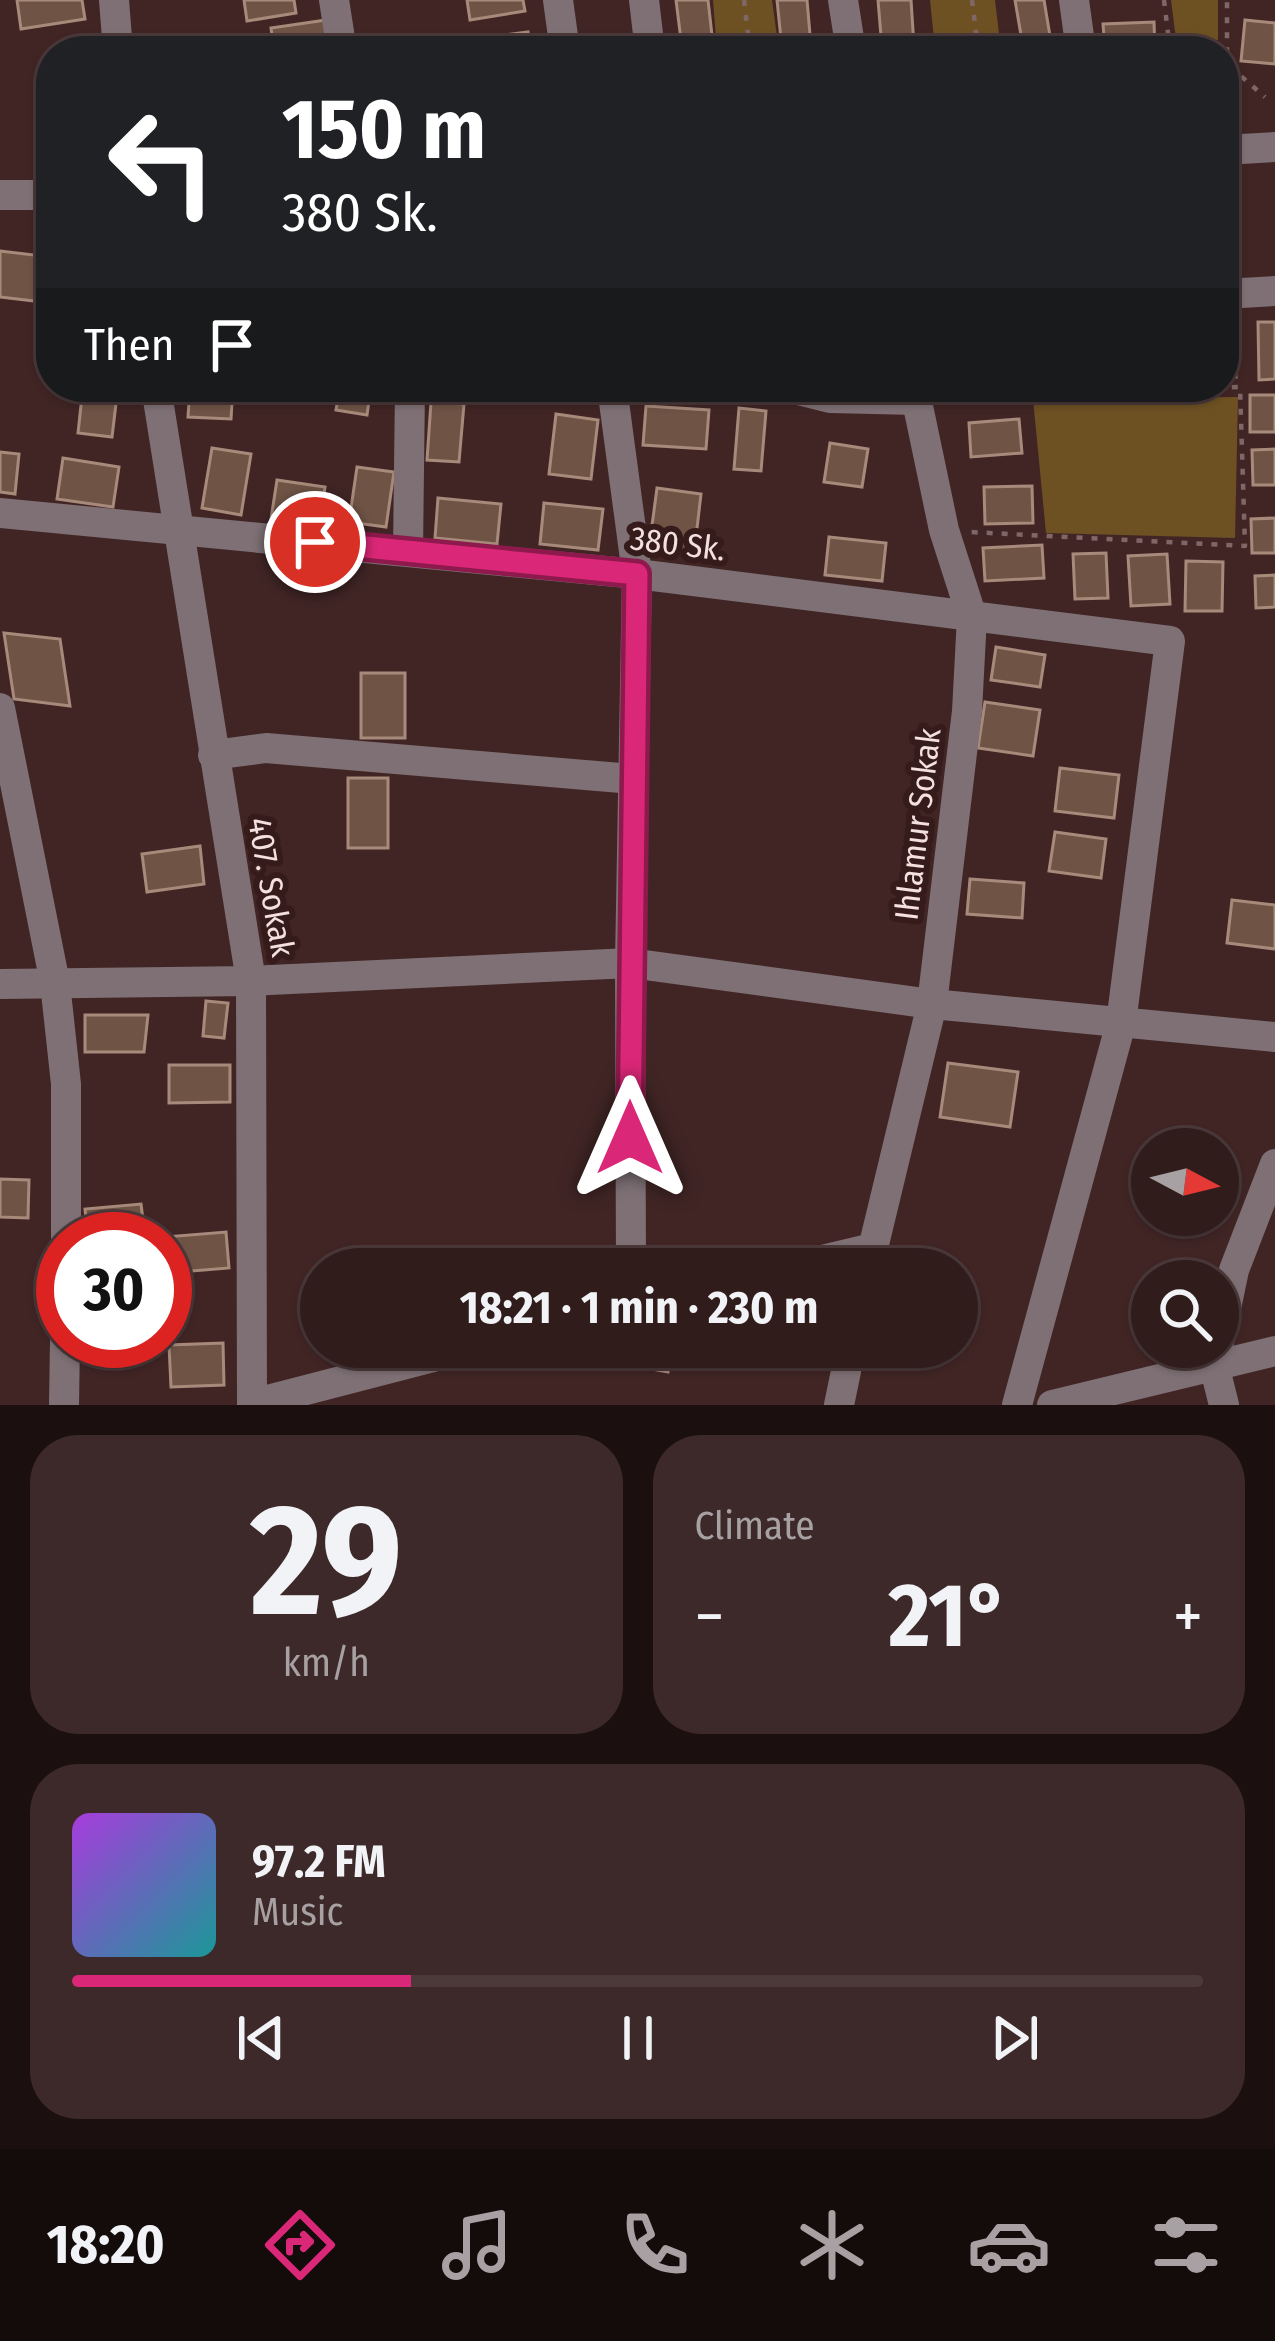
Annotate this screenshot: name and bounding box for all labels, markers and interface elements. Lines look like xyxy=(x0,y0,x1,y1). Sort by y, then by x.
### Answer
text: 150 m xyxy=(282,79,486,180)
icon: left xyxy=(84,84,240,240)
text: 380 Sk. xyxy=(282,181,438,245)
icon: arrive xyxy=(199,312,265,378)
text: Then xyxy=(84,318,175,372)
pin xyxy=(264,491,366,593)
icon: arrive xyxy=(282,509,348,575)
street label: 380 Sk. xyxy=(628,518,728,570)
street label: Ihlamur Sokak xyxy=(886,725,950,922)
street label: 407. Sokak xyxy=(239,814,303,961)
position arrow xyxy=(567,1075,693,1201)
north arrow xyxy=(1131,1128,1239,1236)
map controls xyxy=(1131,1128,1239,1368)
speed limit sign: 30 xyxy=(36,1212,192,1368)
button: search xyxy=(1131,1260,1239,1368)
text: 18:21 · 1 min · 230 m xyxy=(460,1281,818,1335)
text: 29 xyxy=(250,1468,402,1655)
text: Climate xyxy=(695,1503,815,1549)
text: 21° xyxy=(888,1562,1009,1670)
text: − xyxy=(695,1577,724,1656)
text: + xyxy=(1173,1577,1203,1656)
text: km/h xyxy=(283,1640,370,1686)
text: 97.2 FM xyxy=(252,1835,386,1889)
text: Music xyxy=(252,1889,343,1935)
icon: previous xyxy=(228,2005,294,2071)
icon: pause xyxy=(605,2005,671,2071)
icon: next xyxy=(982,2005,1048,2071)
icon: directions xyxy=(258,2203,342,2287)
icon: music xyxy=(435,2203,519,2287)
icon: phone xyxy=(613,2203,697,2287)
icon: climate xyxy=(790,2203,874,2287)
icon: car xyxy=(967,2203,1051,2287)
icon: filters xyxy=(1144,2203,1228,2287)
text: 18:20 xyxy=(47,2213,165,2277)

